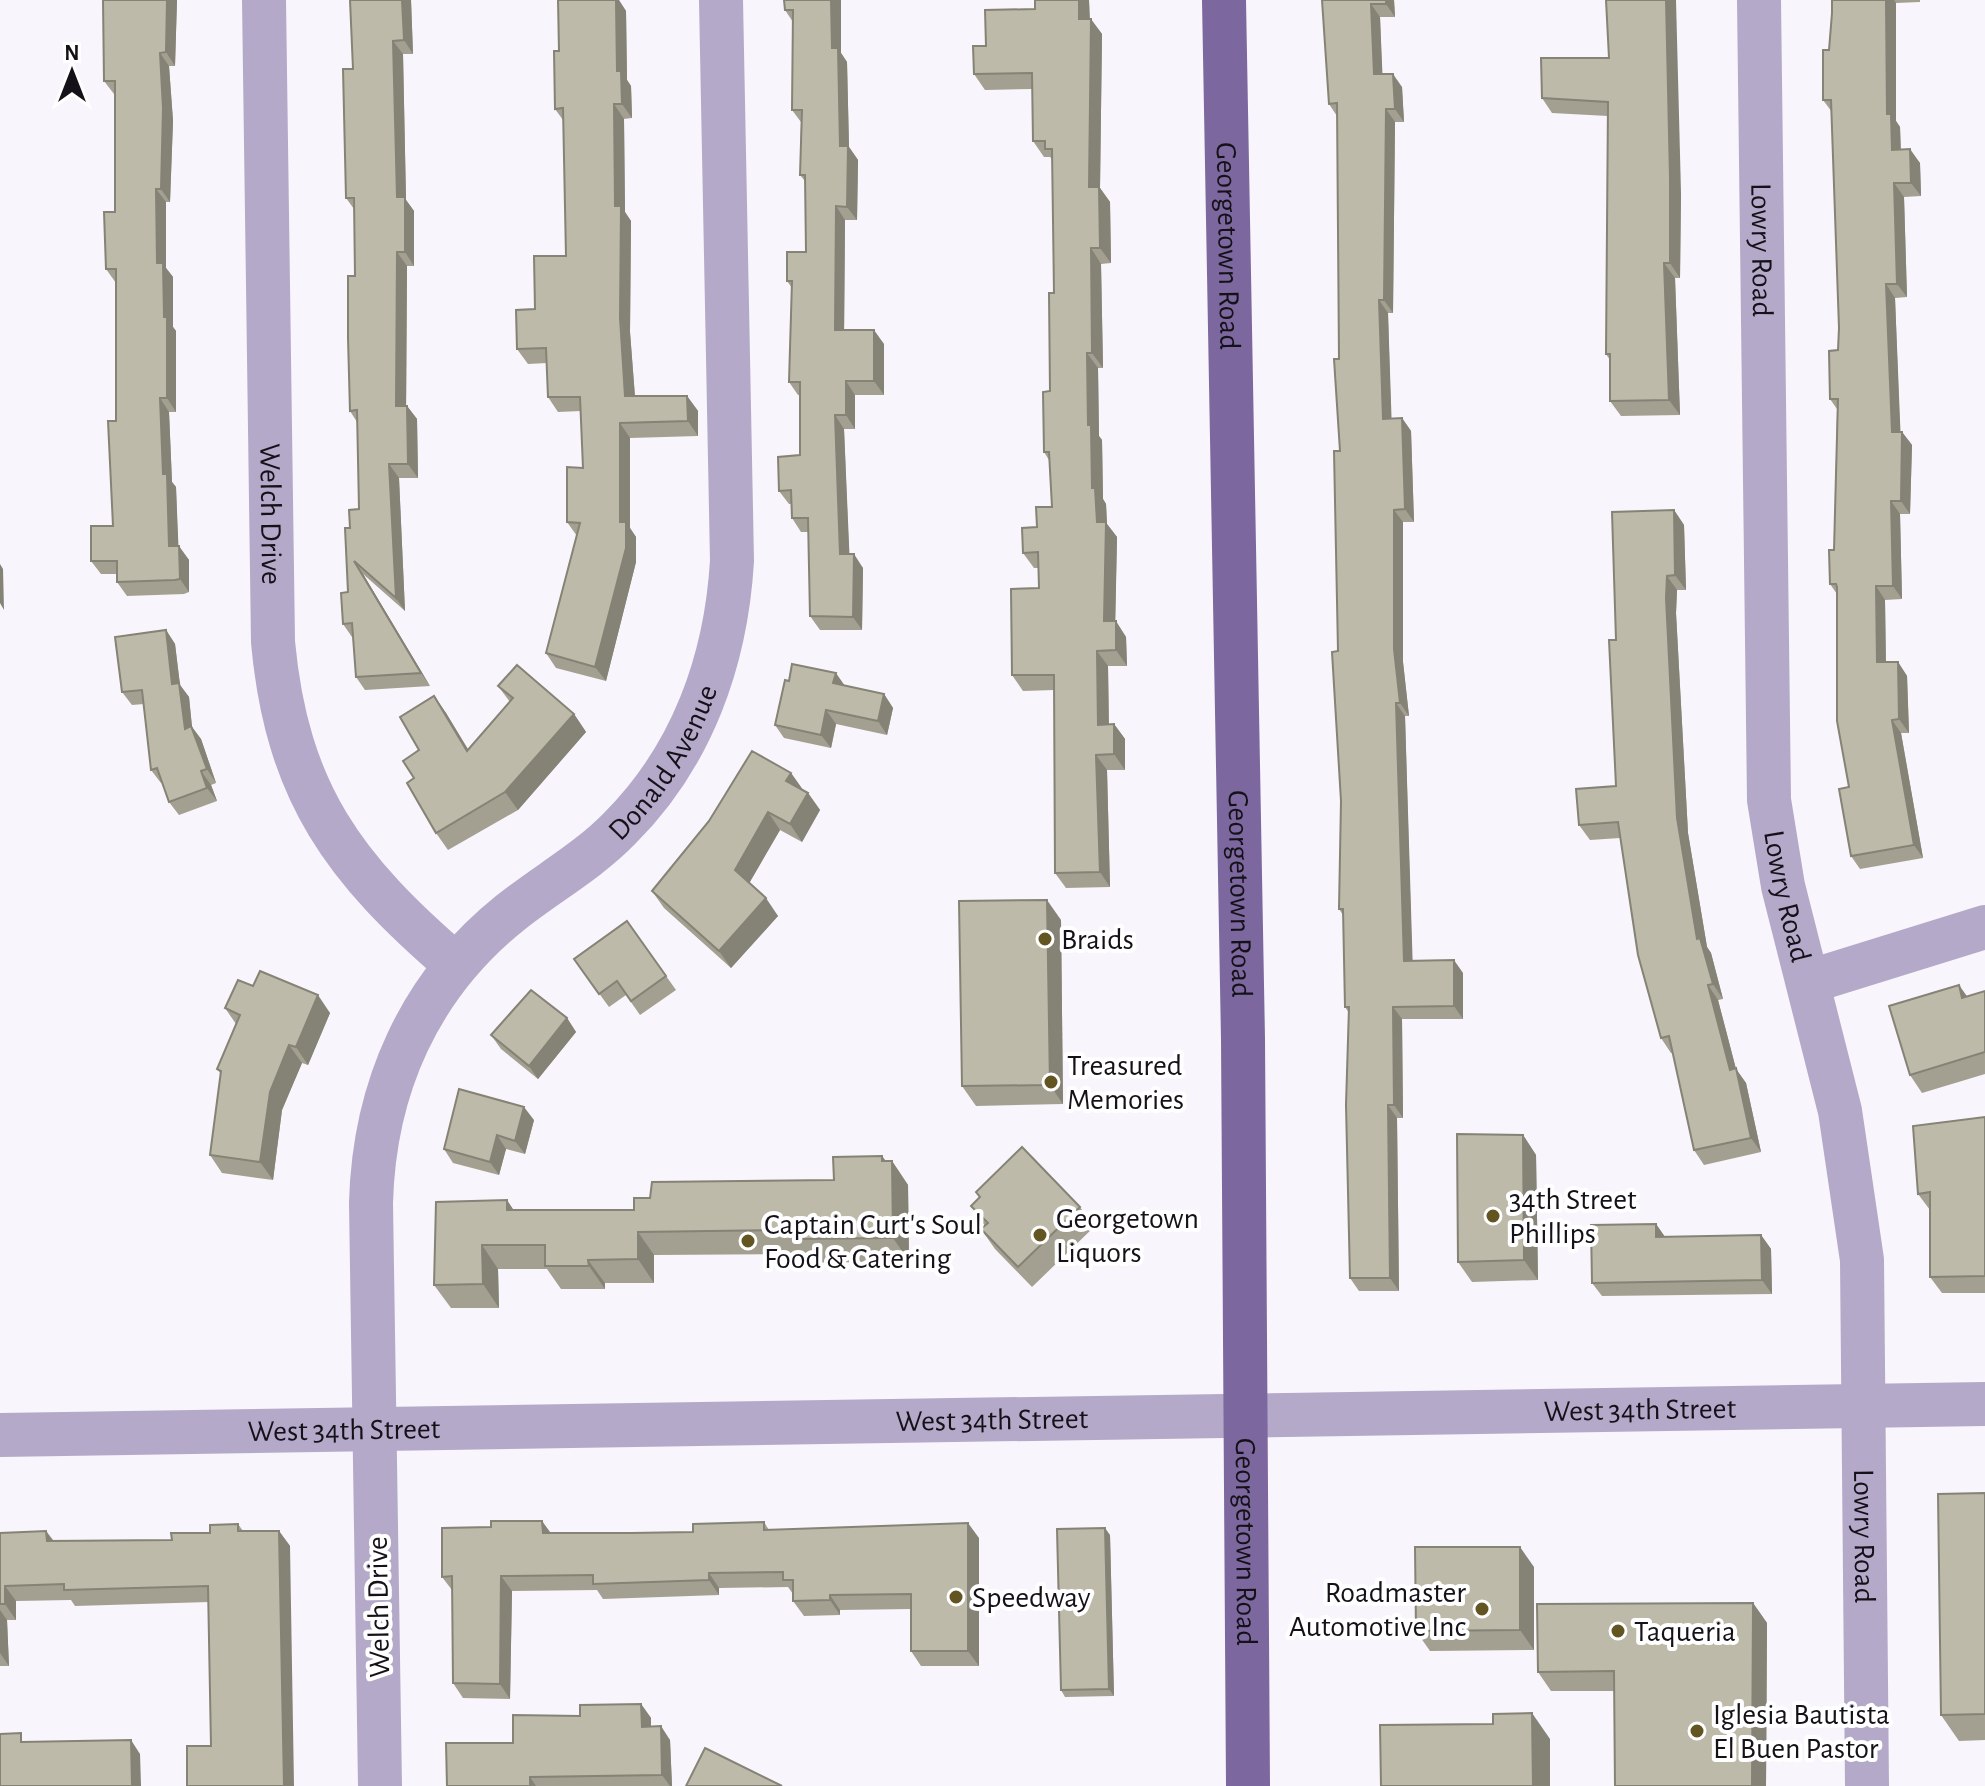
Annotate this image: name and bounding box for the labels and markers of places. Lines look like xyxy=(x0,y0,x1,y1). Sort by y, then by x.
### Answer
place label: Braids xyxy=(1061,925,1134,955)
marker: Braids xyxy=(1036,930,1054,948)
place label: Treasured Memories xyxy=(1067,1051,1184,1115)
marker: Treasured Memories xyxy=(1042,1073,1060,1091)
place label: 34th Street Phillips xyxy=(1509,1185,1637,1249)
place label: Georgetown Liquors xyxy=(1056,1204,1199,1268)
marker: 34th Street Phillips xyxy=(1484,1207,1502,1225)
place label: Captain Curt's Soul Food & Catering xyxy=(764,1210,982,1274)
marker: Georgetown Liquors xyxy=(1031,1226,1049,1244)
marker: Captain Curt's Soul Food & Catering xyxy=(739,1232,757,1250)
place label: Roadmaster Automotive Inc xyxy=(1289,1578,1466,1642)
place label: Speedway xyxy=(972,1583,1091,1613)
marker: Speedway xyxy=(947,1588,965,1606)
marker: Roadmaster Automotive Inc xyxy=(1473,1600,1491,1618)
place label: Taqueria xyxy=(1634,1617,1736,1647)
marker: Taqueria xyxy=(1609,1622,1627,1640)
place label: Iglesia Bautista El Buen Pastor xyxy=(1713,1700,1890,1764)
marker: Iglesia Bautista El Buen Pastor xyxy=(1688,1722,1706,1740)

